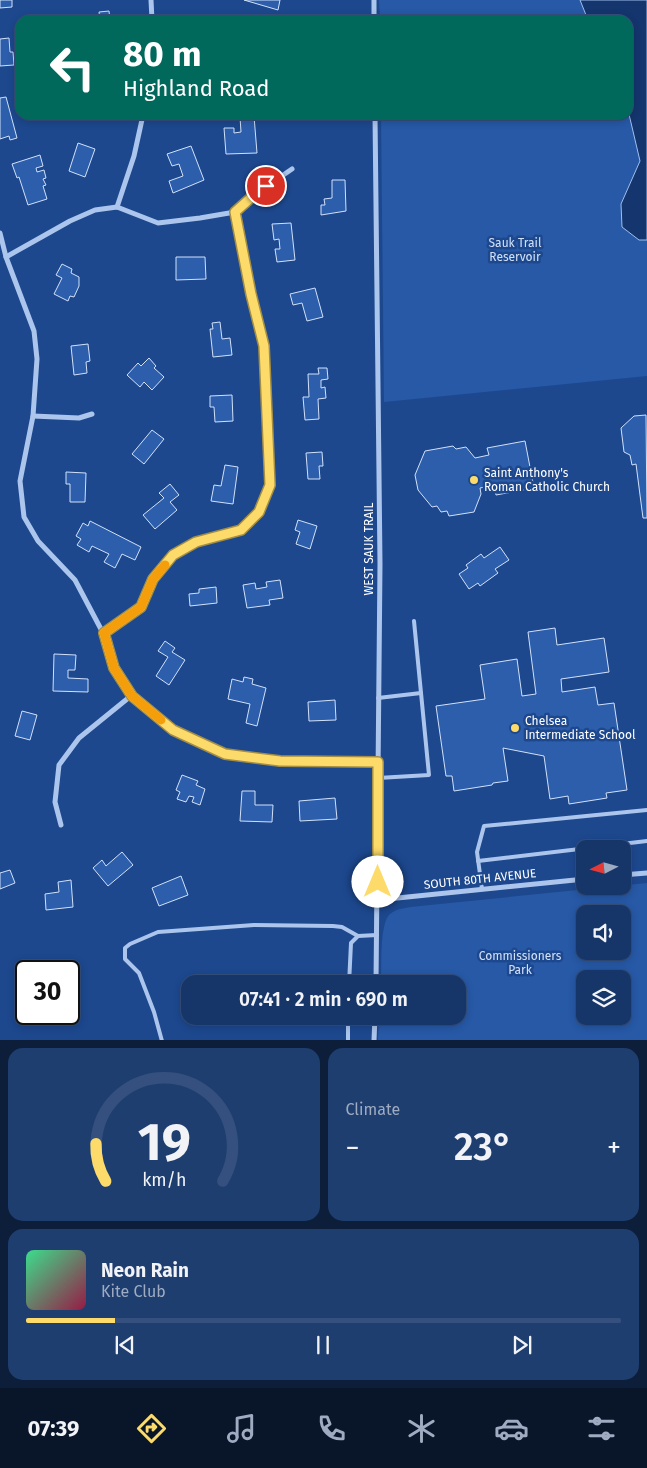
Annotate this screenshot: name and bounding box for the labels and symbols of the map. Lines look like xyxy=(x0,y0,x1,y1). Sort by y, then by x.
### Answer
pin xyxy=(245,165,287,207)
park label: Sauk Trail Reservoir xyxy=(489,236,542,264)
place label: Saint Anthony's Roman Catholic Church xyxy=(484,466,610,494)
marker: Saint Anthony's Roman Catholic Church xyxy=(468,474,480,486)
street label: WEST SAUK TRAIL xyxy=(362,502,376,596)
place label: Chelsea Intermediate School xyxy=(525,714,636,742)
marker: Chelsea Intermediate School xyxy=(509,722,521,734)
north arrow xyxy=(576,840,631,895)
position arrow xyxy=(351,855,403,907)
street label: SOUTH 80TH AVENUE xyxy=(423,866,537,892)
park label: Commissioners Park xyxy=(479,949,562,977)
speed limit sign: 30 xyxy=(15,960,80,1025)

